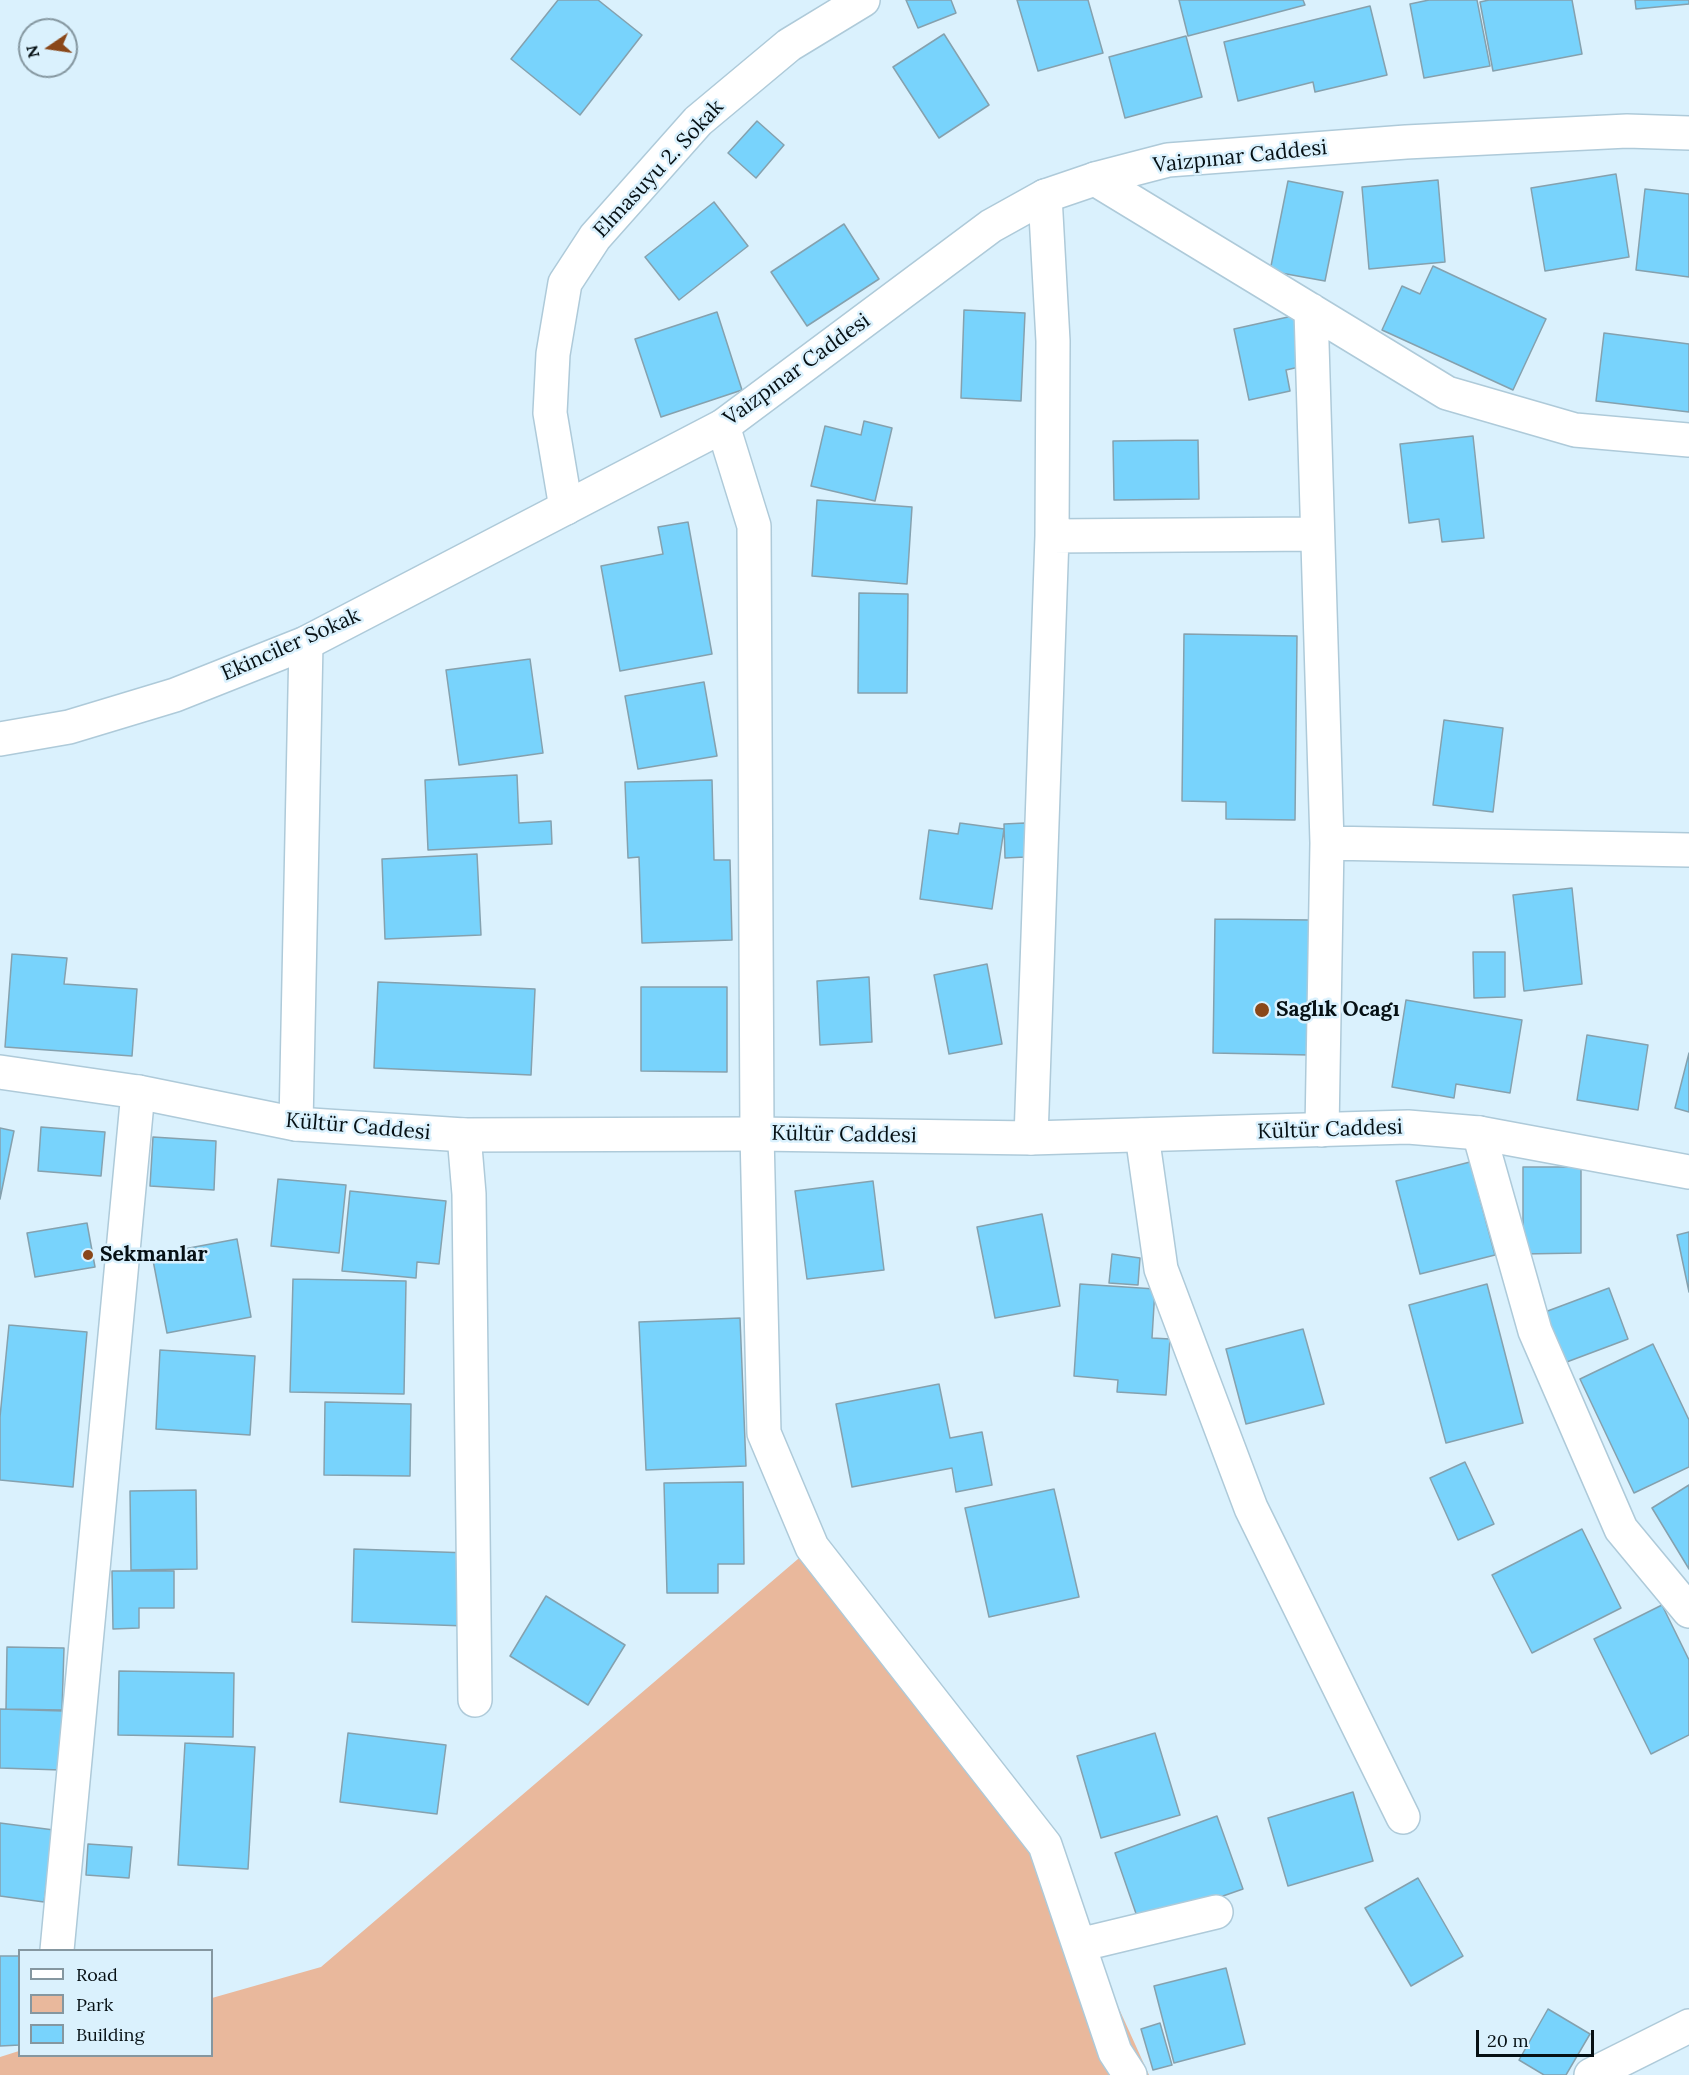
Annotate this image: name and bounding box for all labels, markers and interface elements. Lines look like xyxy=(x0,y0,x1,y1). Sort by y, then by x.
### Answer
north arrow xyxy=(18,18,78,78)
text: N xyxy=(21,43,44,60)
street label: Elmasuyu 2. Sokak xyxy=(589,95,729,243)
street label: Vaizpınar Caddesi xyxy=(1152,135,1328,179)
street label: Vaizpınar Caddesi xyxy=(719,308,875,432)
street label: Ekinciler Sokak xyxy=(218,603,364,687)
place label: Saglık Ocagı xyxy=(1276,997,1400,1023)
marker: Saglık Ocagı xyxy=(1253,1001,1271,1019)
street label: Kültür Caddesi xyxy=(285,1108,431,1146)
street label: Kültür Caddesi xyxy=(1257,1115,1403,1145)
street label: Kültür Caddesi xyxy=(771,1121,917,1149)
place label: Sekmanlar xyxy=(100,1242,208,1268)
marker: Sekmanlar xyxy=(81,1248,95,1262)
legend xyxy=(18,1949,213,2057)
text: Road xyxy=(76,1963,118,1986)
text: Park xyxy=(76,1993,113,2016)
scale bar xyxy=(1479,2018,1598,2056)
text: Building xyxy=(76,2023,144,2046)
text: 20 m xyxy=(1487,2029,1529,2052)

